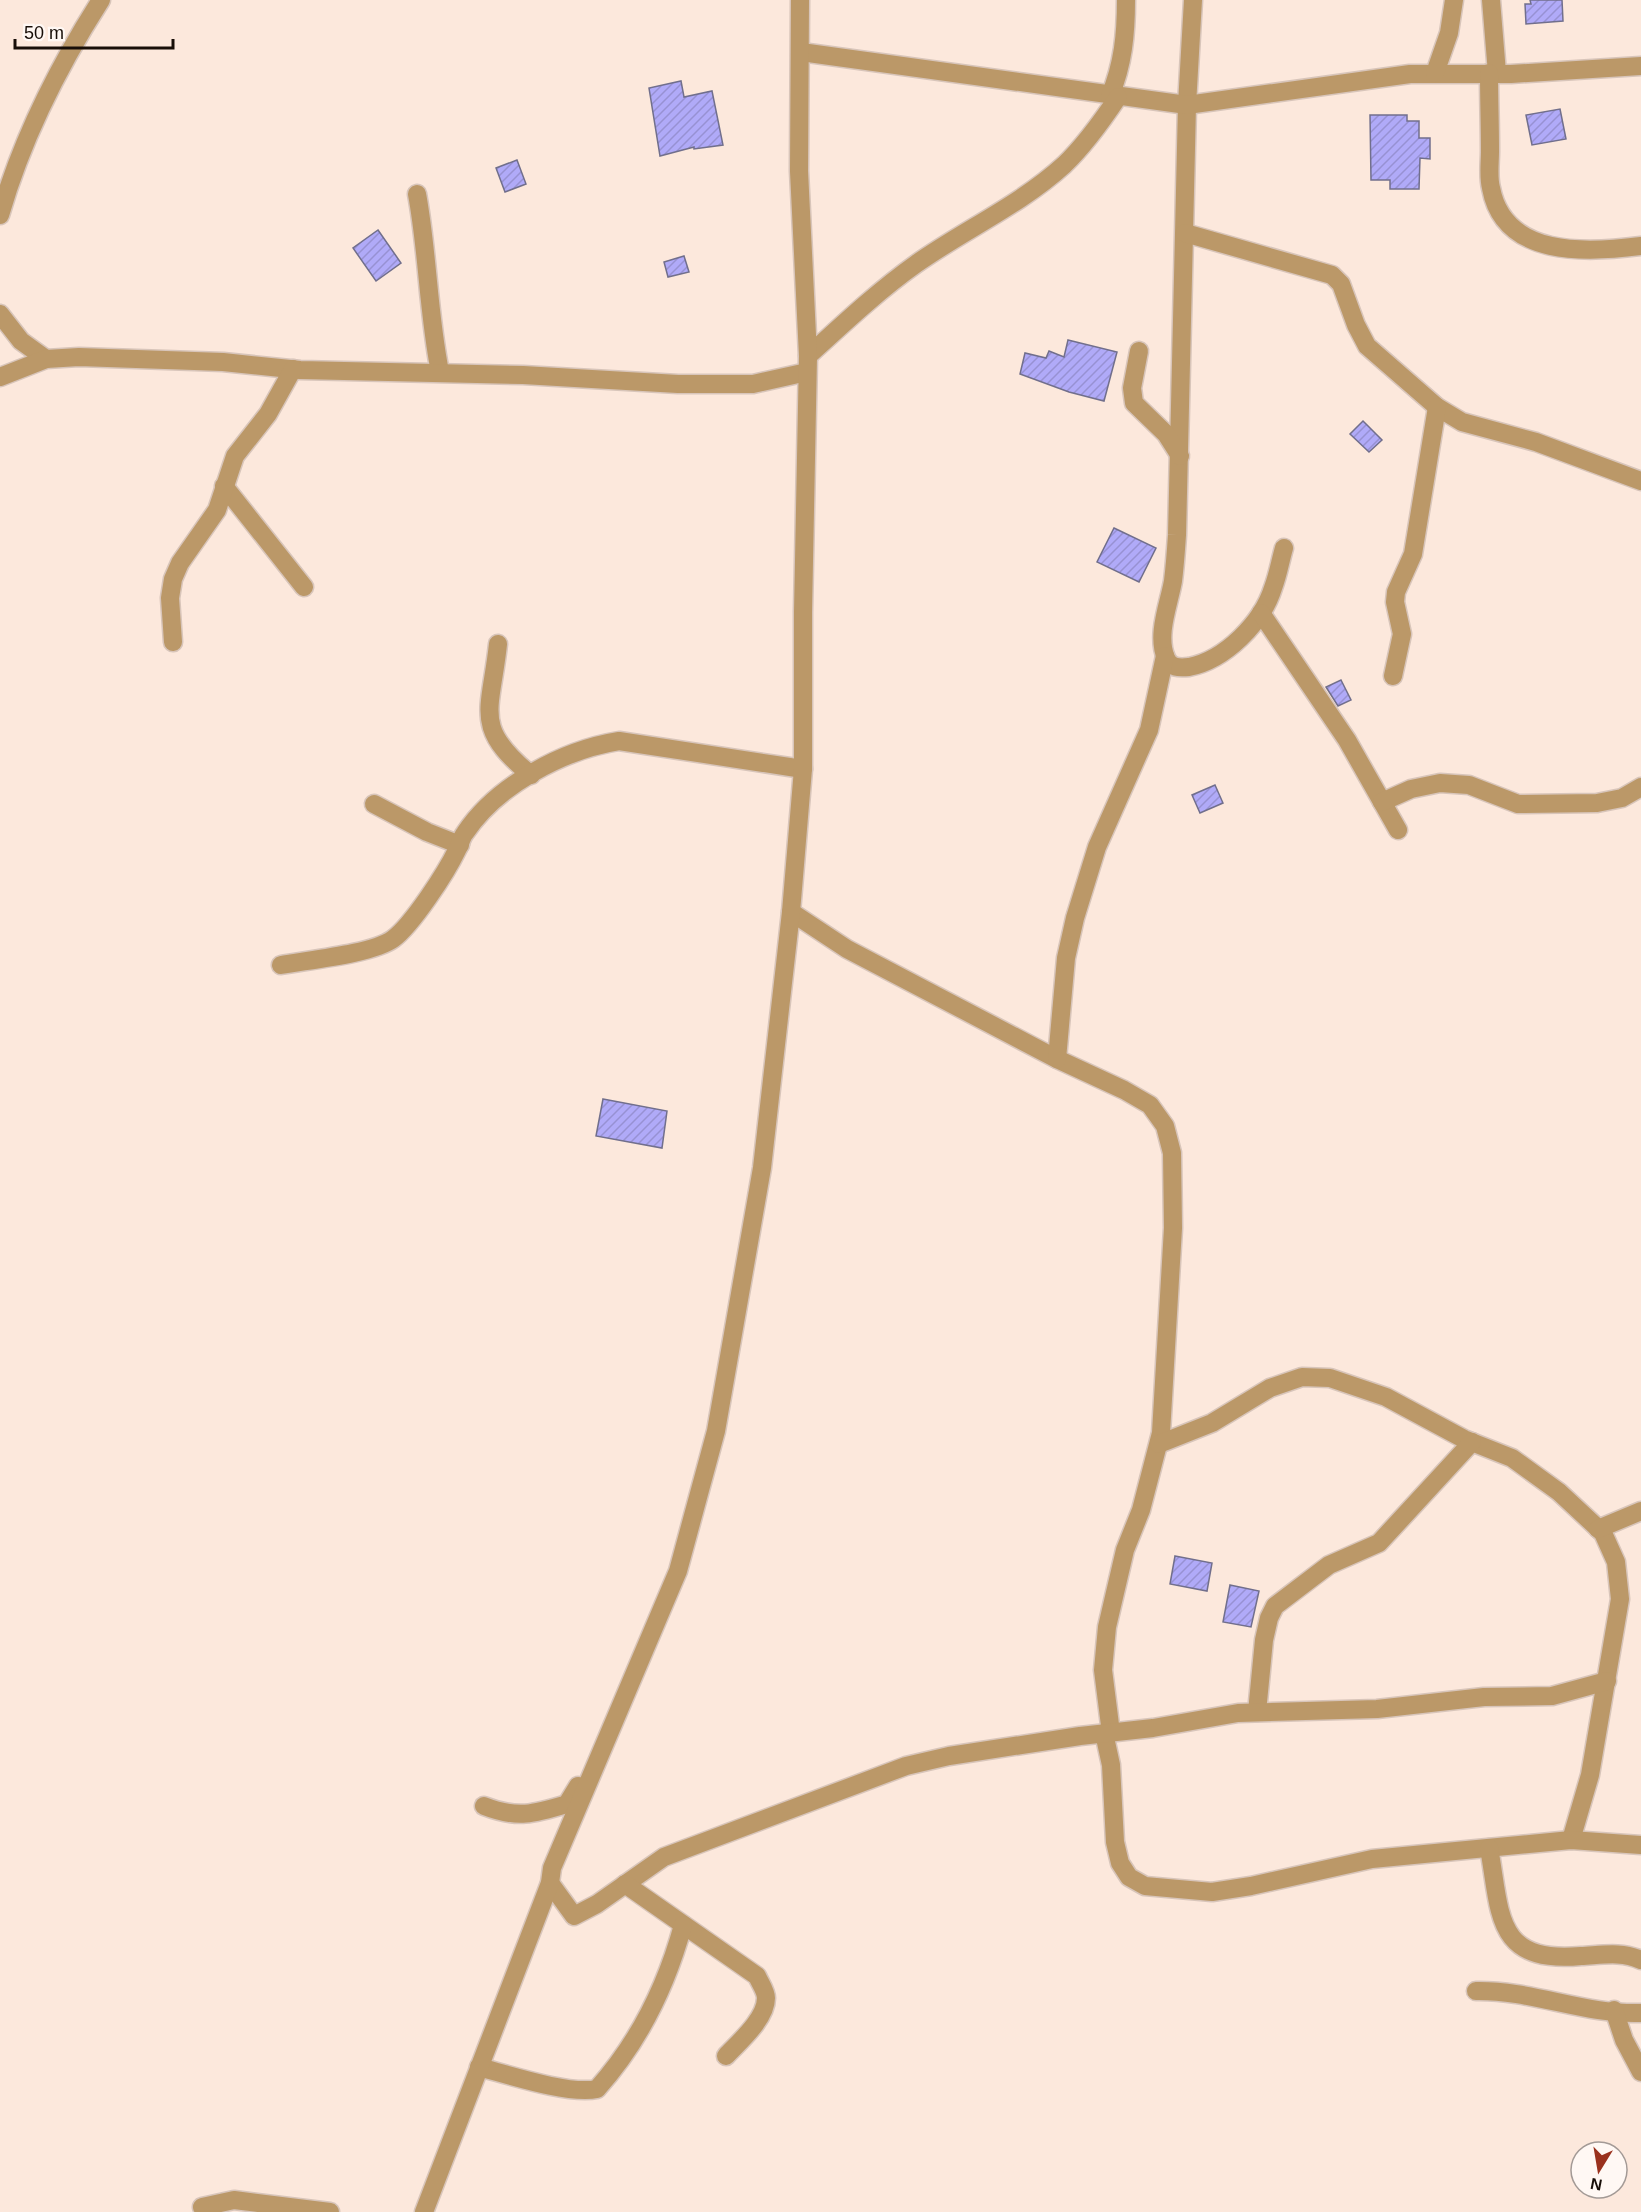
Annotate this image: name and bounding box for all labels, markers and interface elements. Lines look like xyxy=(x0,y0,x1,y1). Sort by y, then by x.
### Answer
scale bar xyxy=(15,12,172,50)
text: 50 m xyxy=(24,23,64,43)
north arrow xyxy=(1569,2140,1629,2200)
text: N xyxy=(1589,2175,1604,2194)

